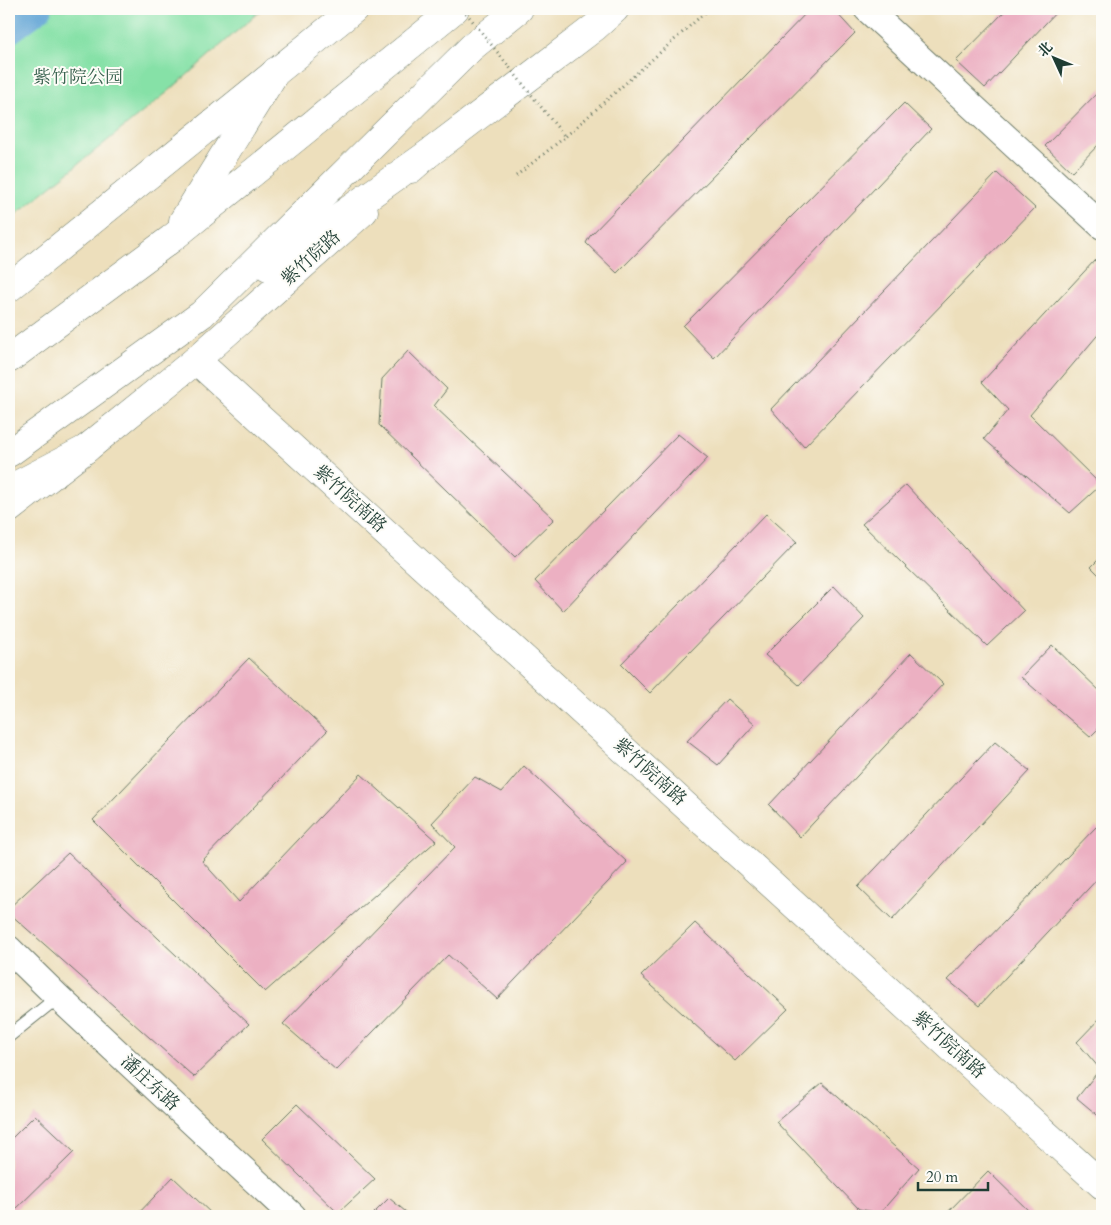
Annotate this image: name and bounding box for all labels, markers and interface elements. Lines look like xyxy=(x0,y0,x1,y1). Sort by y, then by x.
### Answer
north arrow xyxy=(1028,32,1078,82)
text: 北 xyxy=(1033,38,1057,61)
park label: 紫竹院公园 xyxy=(33,65,123,90)
street label: 紫竹院路 xyxy=(276,225,346,291)
street label: 紫竹院南路 xyxy=(308,460,392,538)
street label: 紫竹院南路 xyxy=(608,733,692,811)
street label: 紫竹院南路 xyxy=(907,1006,991,1084)
street label: 潘庄东路 xyxy=(115,1049,185,1117)
scale bar xyxy=(918,1160,988,1192)
text: 20 m xyxy=(926,1167,958,1187)

